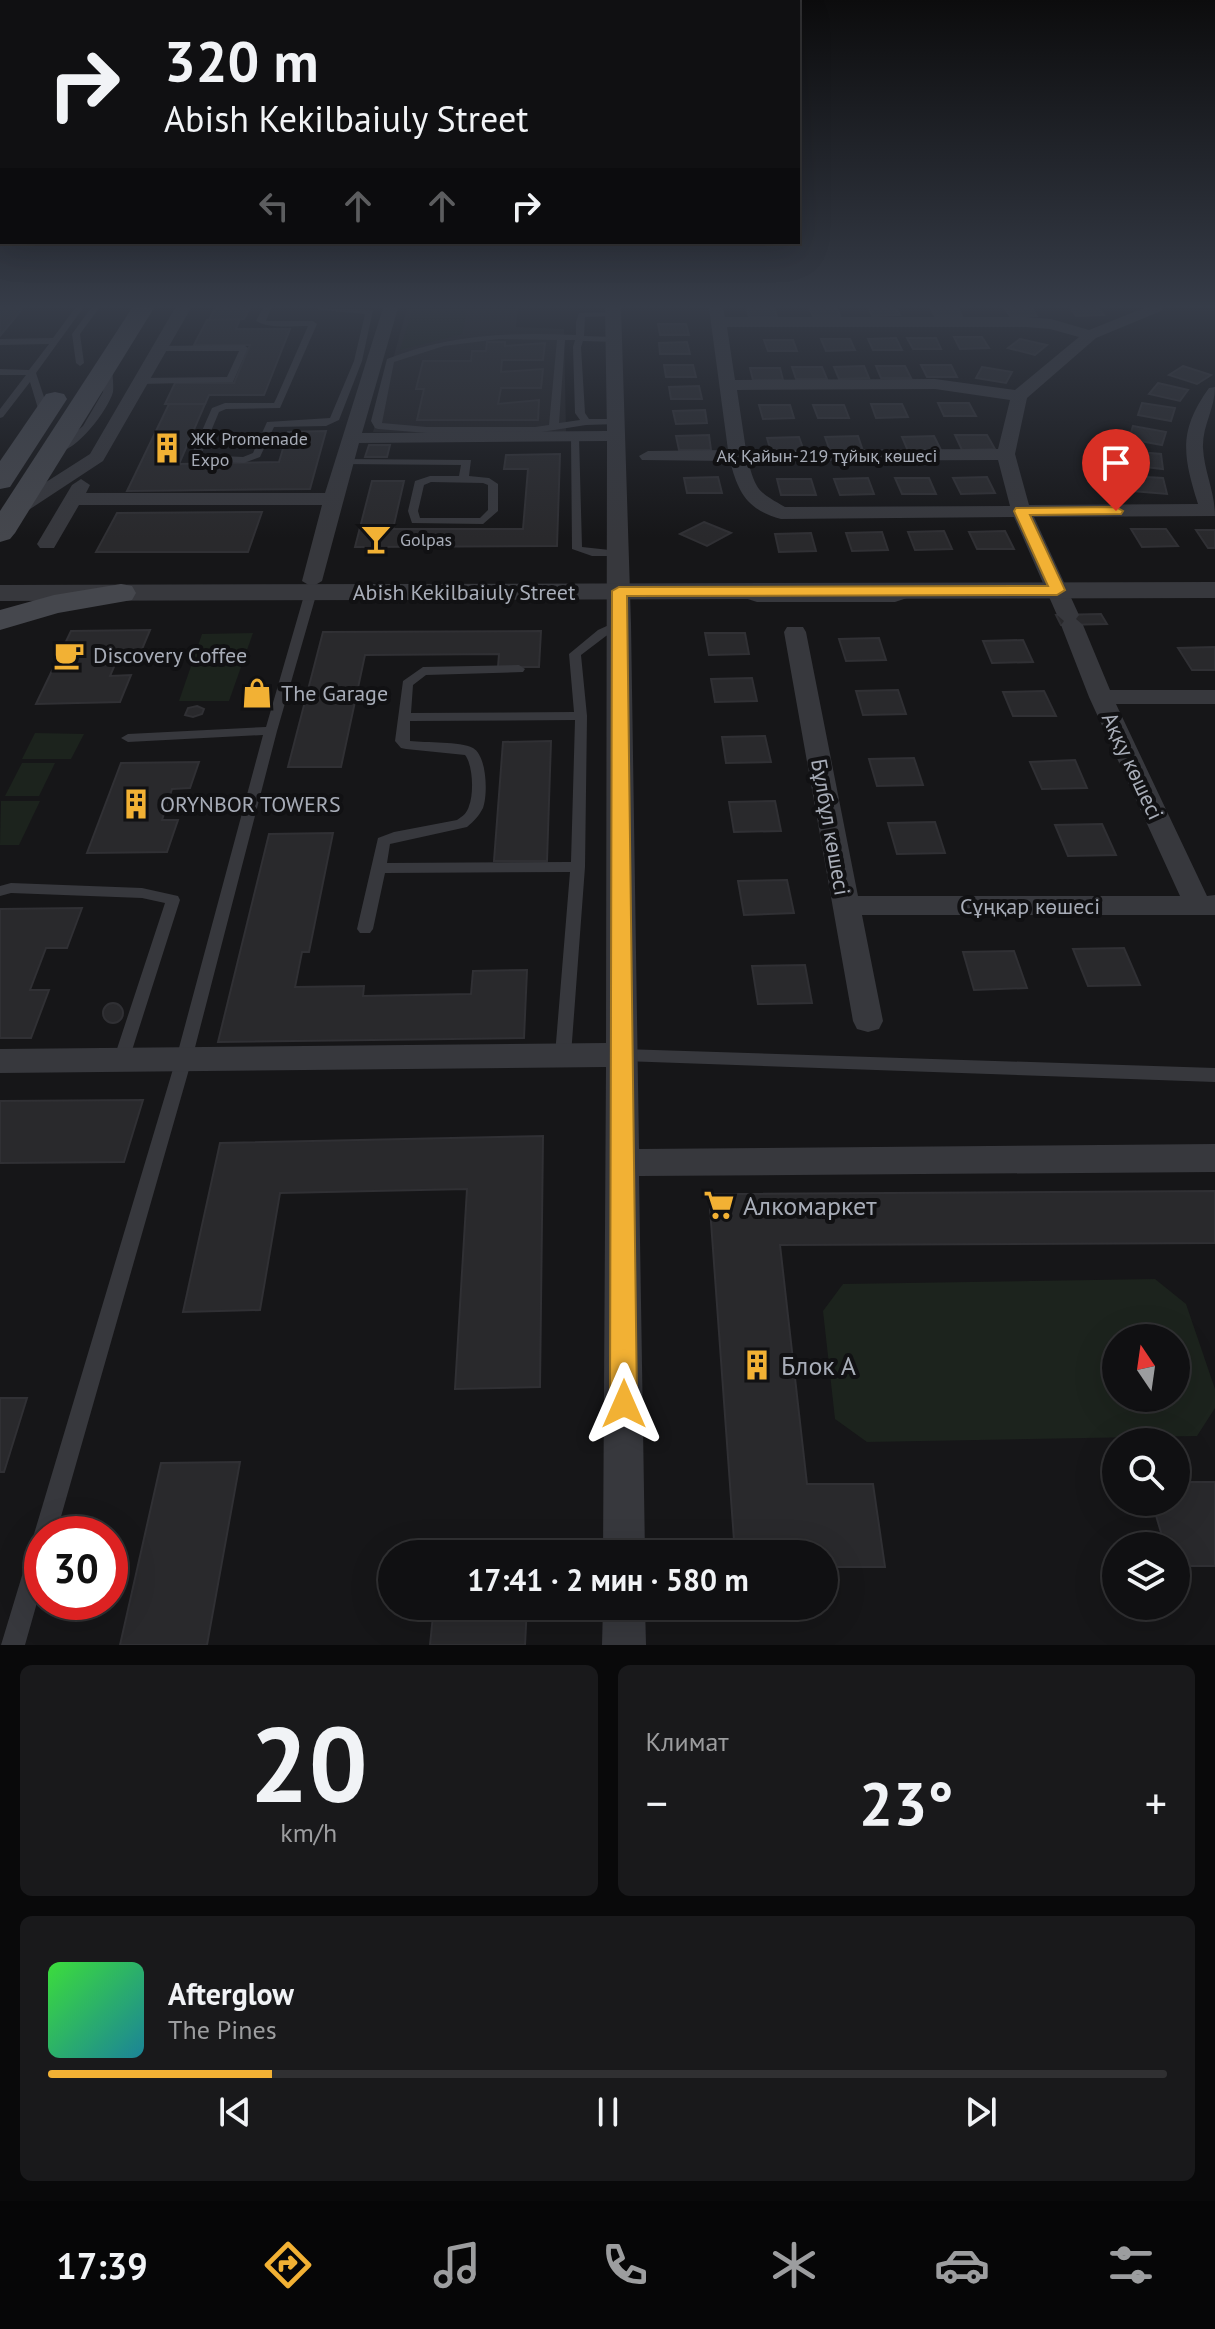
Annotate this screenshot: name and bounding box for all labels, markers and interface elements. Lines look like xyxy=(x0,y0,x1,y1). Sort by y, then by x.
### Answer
text: 320 m xyxy=(164,25,319,97)
icon: right xyxy=(32,32,136,136)
text: Abish Kekilbaiuly Street xyxy=(164,95,528,142)
icon: left xyxy=(252,184,296,228)
icon: ahead xyxy=(336,184,380,228)
icon: ahead xyxy=(420,184,464,228)
icon: right xyxy=(504,184,548,228)
place label: ЖК Promenade Expo xyxy=(190,427,308,471)
pin xyxy=(1082,429,1150,511)
building icon: ЖК Promenade Expo xyxy=(150,431,184,465)
icon: arrive xyxy=(1094,441,1138,485)
street label: Ақ Қайын-219 тұйық көшесі xyxy=(717,444,937,467)
bar icon: Golpas xyxy=(359,522,393,556)
place label: Golpas xyxy=(400,528,452,551)
street label: Abish Kekilbaiuly Street xyxy=(353,578,576,606)
cafe icon: Discovery Coffee xyxy=(52,638,86,672)
place label: Discovery Coffee xyxy=(93,641,247,669)
shop icon: The Garage xyxy=(240,676,274,710)
place label: The Garage xyxy=(281,679,388,707)
street label: Аққу көшесі xyxy=(1096,708,1170,824)
street label: Бұлбұл көшесі xyxy=(805,757,857,897)
building icon: ORYNBOR TOWERS xyxy=(119,787,153,821)
place label: ORYNBOR TOWERS xyxy=(160,790,341,818)
street label: Сұңқар көшесі xyxy=(960,892,1100,920)
supermarket icon: Алкомаркет xyxy=(702,1188,736,1222)
place label: Алкомаркет xyxy=(743,1189,877,1222)
north arrow xyxy=(1102,1324,1190,1412)
map controls xyxy=(1102,1324,1190,1620)
building icon: Блок А xyxy=(740,1348,774,1382)
place label: Блок А xyxy=(781,1349,856,1382)
position arrow xyxy=(582,1362,666,1446)
button: search xyxy=(1102,1428,1190,1516)
speed limit sign: 30 xyxy=(24,1516,128,1620)
button: layers xyxy=(1102,1532,1190,1620)
text: 17:41 · 2 мин · 580 m xyxy=(467,1560,749,1599)
text: 20 xyxy=(250,1696,368,1831)
text: Климат xyxy=(646,1725,729,1758)
text: 23° xyxy=(859,1764,953,1842)
text: − xyxy=(646,1774,668,1831)
text: + xyxy=(1145,1774,1167,1831)
text: km/h xyxy=(280,1816,337,1849)
text: Afterglow xyxy=(168,1974,294,2013)
text: The Pines xyxy=(168,2013,277,2046)
icon: previous xyxy=(213,2090,257,2134)
icon: pause xyxy=(586,2090,630,2134)
icon: next xyxy=(959,2090,1003,2134)
icon: directions xyxy=(260,2237,316,2293)
icon: music xyxy=(429,2237,485,2293)
icon: phone xyxy=(597,2237,653,2293)
icon: climate xyxy=(766,2237,822,2293)
icon: car xyxy=(934,2237,990,2293)
icon: filters xyxy=(1103,2237,1159,2293)
text: 17:39 xyxy=(56,2242,148,2289)

